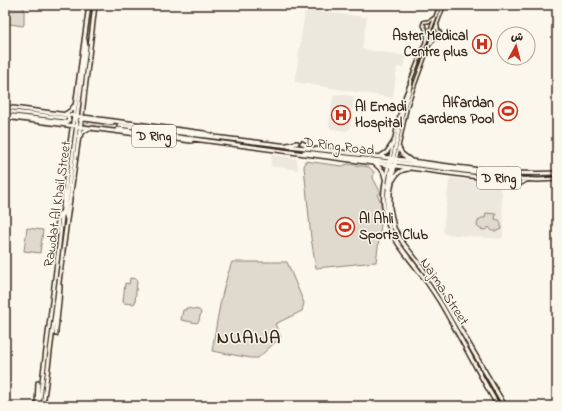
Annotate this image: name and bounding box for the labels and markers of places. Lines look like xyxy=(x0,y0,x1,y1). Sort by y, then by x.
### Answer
place label: Aster Medical Centre plus xyxy=(392,26,469,63)
hospital icon: Aster Medical Centre plus xyxy=(471,33,493,55)
place label: Alfardan Gardens Pool xyxy=(418,93,495,130)
place label: Al Emadi Hospital xyxy=(355,97,407,134)
sports icon: Alfardan Gardens Pool xyxy=(497,100,519,122)
hospital icon: Al Emadi Hospital xyxy=(330,104,352,126)
place label: Al Ahli Sports Club xyxy=(359,209,429,246)
sports icon: Al Ahli Sports Club xyxy=(334,216,356,238)

